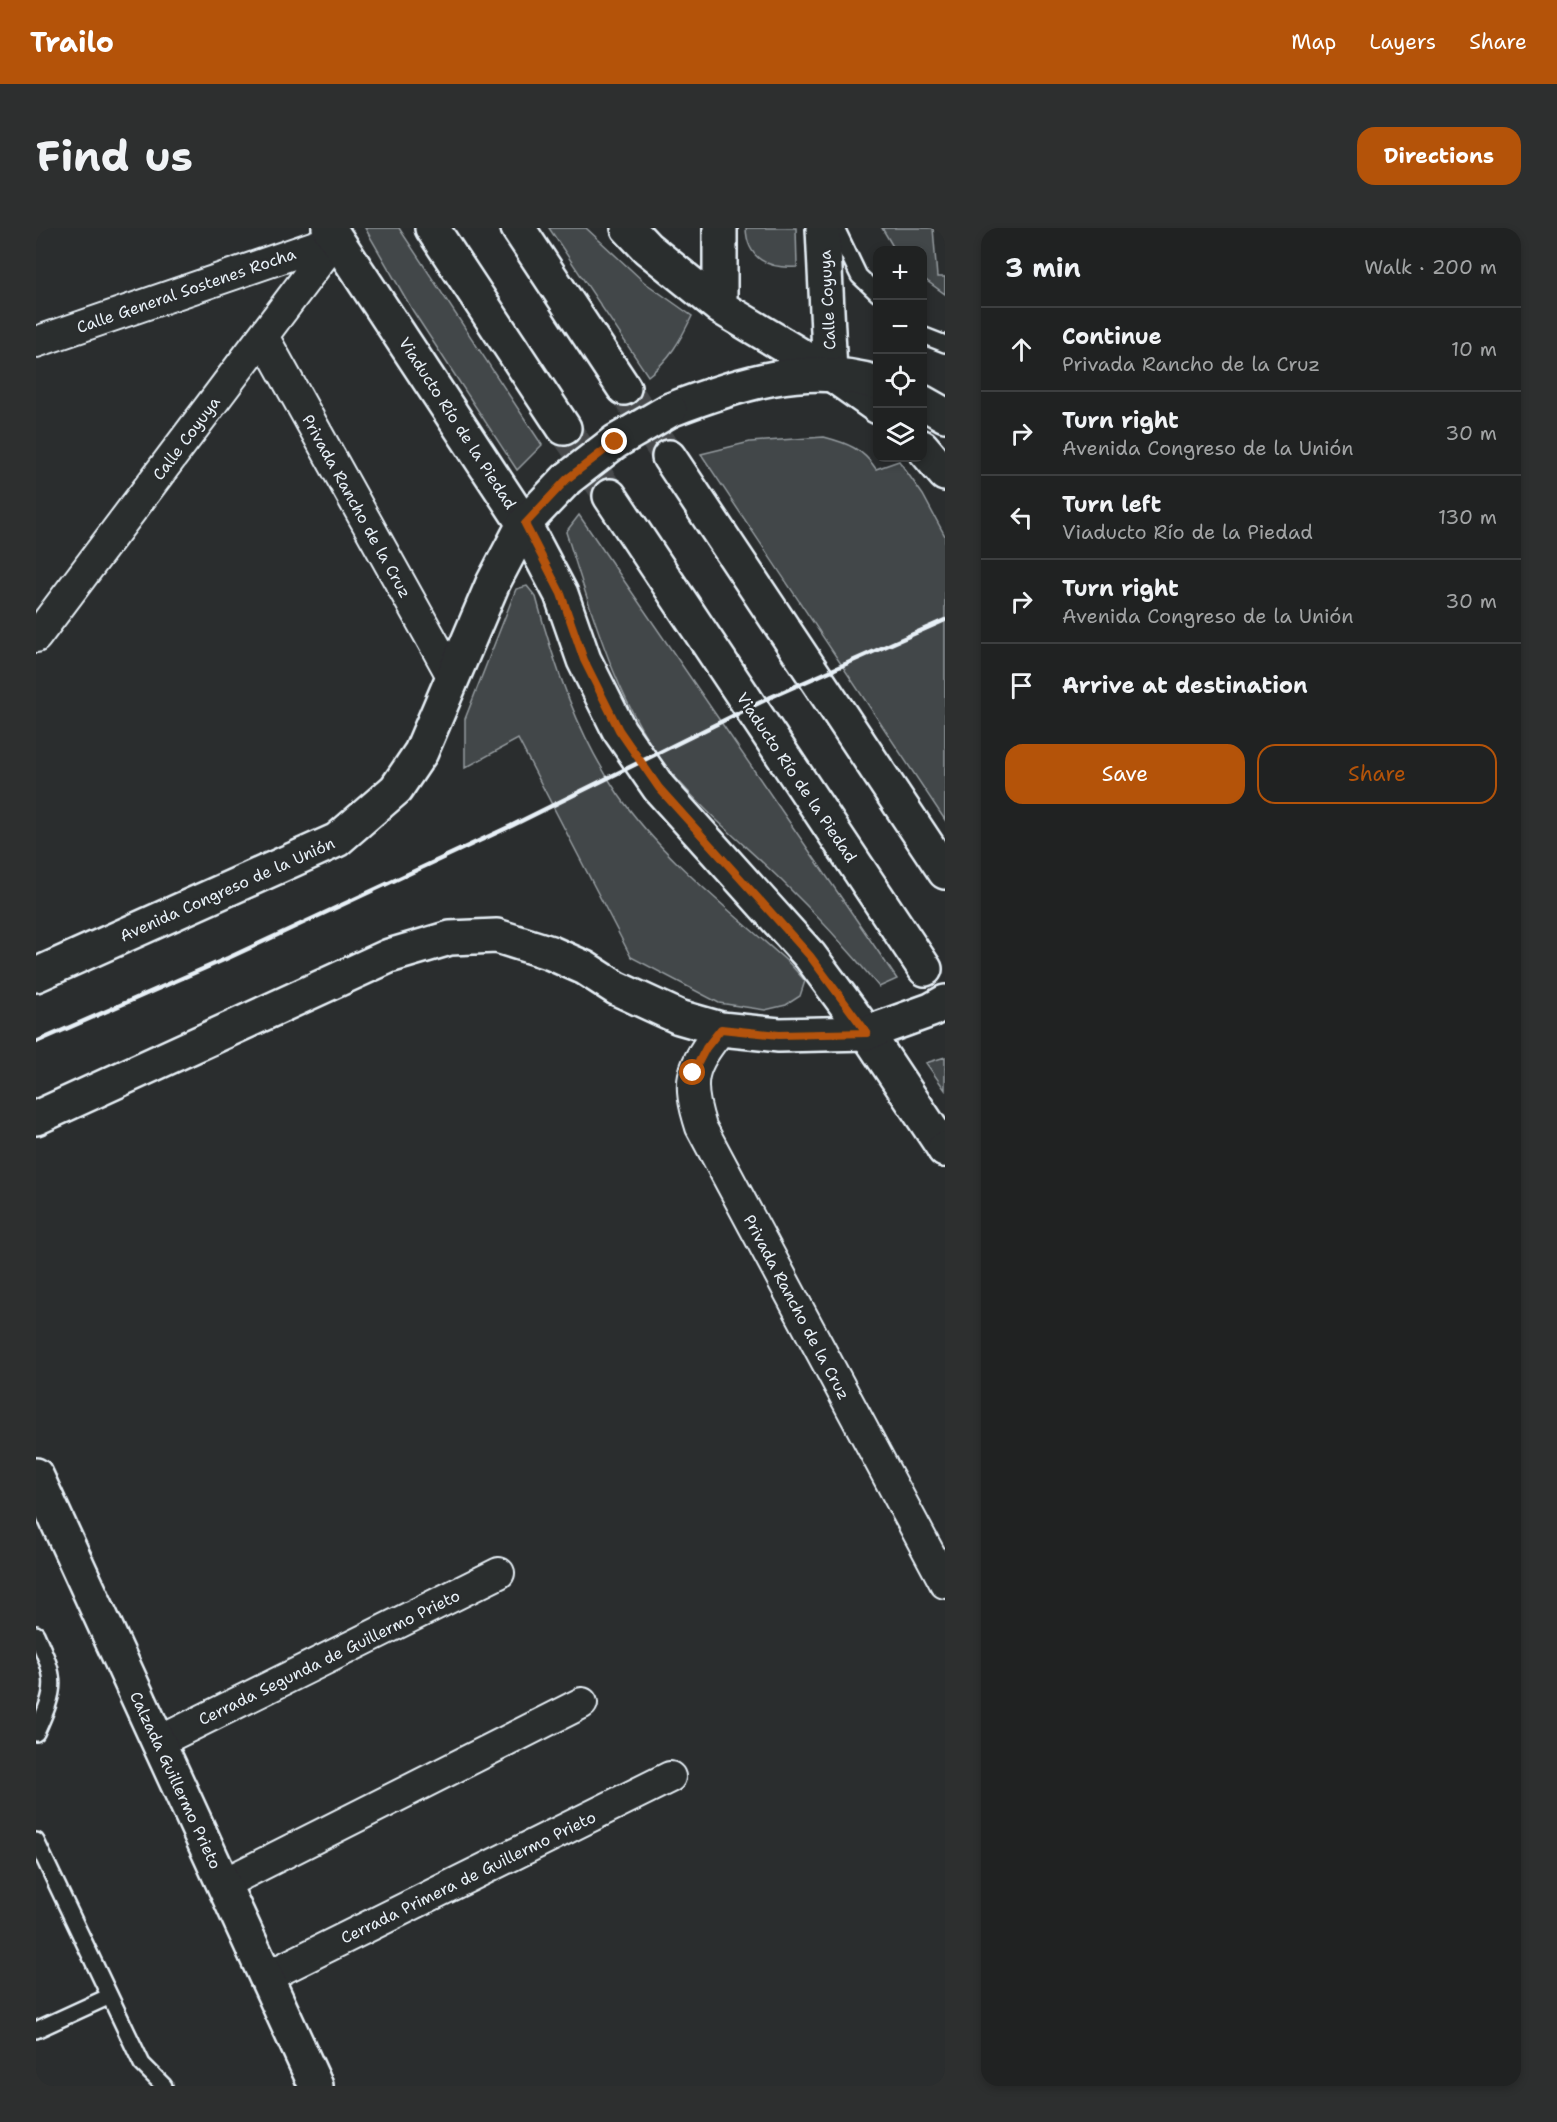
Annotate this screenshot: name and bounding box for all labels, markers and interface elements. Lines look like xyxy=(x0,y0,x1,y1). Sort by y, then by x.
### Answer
text: Trailo xyxy=(30,23,114,61)
text: Map xyxy=(1291,28,1336,56)
text: Layers xyxy=(1369,28,1436,56)
text: Share xyxy=(1469,28,1527,56)
button: Directions xyxy=(1357,127,1521,185)
text: Find us xyxy=(36,128,193,184)
street label: Calle General Sostenes Rocha xyxy=(74,243,299,338)
map controls xyxy=(873,246,927,462)
button: + xyxy=(873,246,927,300)
street label: Calle Coyuya xyxy=(814,250,841,350)
text: 3 min xyxy=(1005,250,1081,285)
text: Walk · 200 m xyxy=(1364,254,1497,280)
button: − xyxy=(873,300,927,354)
text: Continue xyxy=(1062,322,1162,351)
street label: Viaducto Río de la Piedad xyxy=(394,333,521,513)
icon: ahead xyxy=(1005,333,1038,366)
text: 10 m xyxy=(1451,336,1497,362)
text: Privada Rancho de la Cruz xyxy=(1062,351,1320,377)
button: locate xyxy=(873,354,927,408)
street label: Calle Coyuya xyxy=(148,392,225,484)
text: Turn right xyxy=(1062,406,1179,435)
button: layers xyxy=(873,408,927,462)
street label: Privada Rancho de la Cruz xyxy=(297,411,416,602)
icon: right xyxy=(1005,417,1038,450)
text: 30 m xyxy=(1445,420,1497,446)
route end xyxy=(601,428,627,454)
text: Avenida Congreso de la Unión xyxy=(1062,435,1354,461)
text: Turn left xyxy=(1062,490,1161,519)
icon: left xyxy=(1005,501,1038,534)
text: 130 m xyxy=(1438,504,1497,530)
text: Viaducto Río de la Piedad xyxy=(1062,519,1313,545)
text: Turn right xyxy=(1062,574,1179,603)
icon: right xyxy=(1005,585,1038,618)
text: 30 m xyxy=(1445,588,1497,614)
text: Avenida Congreso de la Unión xyxy=(1062,603,1354,629)
icon: arrive xyxy=(1005,669,1038,702)
text: Arrive at destination xyxy=(1062,671,1308,700)
street label: Viaducto Río de la Piedad xyxy=(732,688,861,866)
button: Save xyxy=(1005,744,1245,804)
button: Share xyxy=(1257,744,1497,804)
street label: Avenida Congreso de la Unión xyxy=(116,832,338,946)
route start xyxy=(679,1059,705,1085)
street label: Privada Rancho de la Cruz xyxy=(739,1211,854,1403)
street label: Cerrada Segunda de Guillermo Prieto xyxy=(195,1585,463,1730)
street label: Calzada Guillermo Prieto xyxy=(125,1688,226,1873)
street label: Cerrada Primera de Guillermo Prieto xyxy=(337,1806,599,1949)

